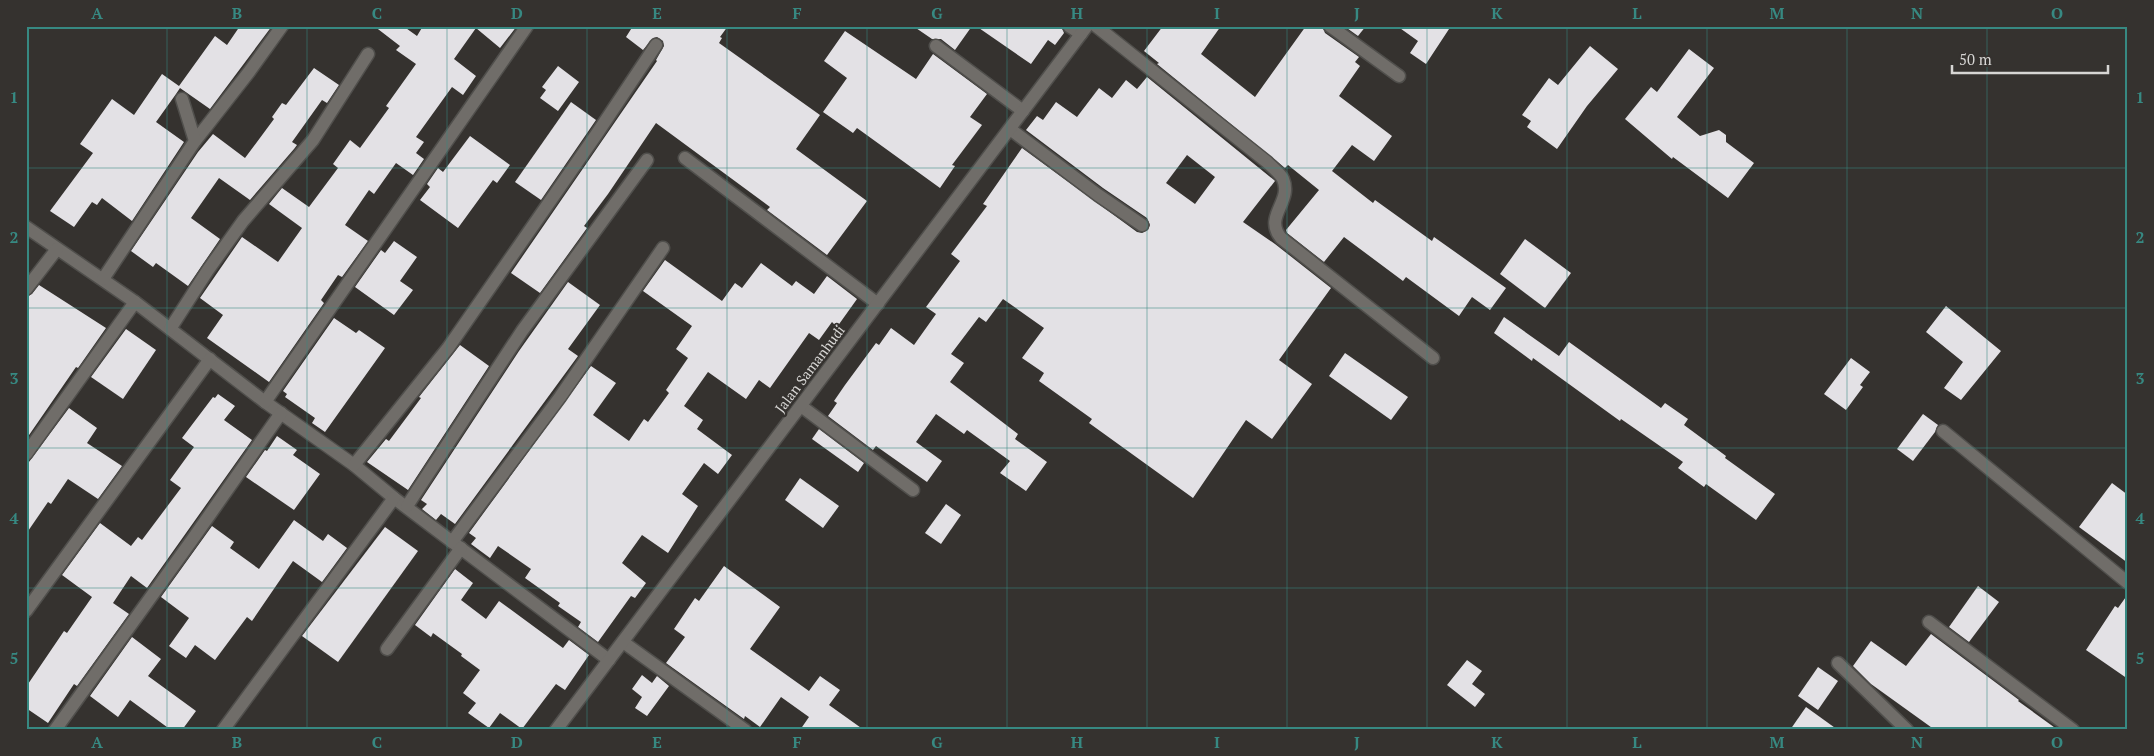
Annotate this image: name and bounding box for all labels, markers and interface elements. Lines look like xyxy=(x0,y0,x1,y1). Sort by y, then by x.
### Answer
text: A xyxy=(91,2,103,24)
text: B xyxy=(232,2,242,24)
text: C xyxy=(372,2,382,24)
text: D xyxy=(511,2,523,24)
text: E xyxy=(652,2,662,24)
text: F xyxy=(792,2,802,24)
text: G xyxy=(931,2,943,24)
text: H xyxy=(1071,2,1083,24)
text: I xyxy=(1214,2,1220,24)
text: J xyxy=(1354,2,1360,24)
text: K xyxy=(1491,2,1503,24)
text: L xyxy=(1632,2,1642,24)
text: M xyxy=(1770,2,1785,24)
text: N xyxy=(1911,2,1923,24)
text: O xyxy=(2051,2,2063,24)
scale bar xyxy=(1952,42,2108,74)
text: 50 m xyxy=(1959,49,1992,69)
text: 1 xyxy=(9,86,19,108)
text: 1 xyxy=(2135,86,2145,108)
text: 2 xyxy=(9,226,19,248)
text: 2 xyxy=(2135,226,2145,248)
street label: Jalan Samanhudi xyxy=(770,321,849,416)
text: 3 xyxy=(9,367,19,389)
text: 3 xyxy=(2135,367,2145,389)
text: 4 xyxy=(9,507,19,529)
text: 4 xyxy=(2135,507,2145,529)
text: 5 xyxy=(9,647,19,669)
text: 5 xyxy=(2135,647,2145,669)
text: A xyxy=(91,731,103,753)
text: B xyxy=(232,731,242,753)
text: C xyxy=(372,731,382,753)
text: D xyxy=(511,731,523,753)
text: E xyxy=(652,731,662,753)
text: F xyxy=(792,731,802,753)
text: G xyxy=(931,731,943,753)
text: H xyxy=(1071,731,1083,753)
text: I xyxy=(1214,731,1220,753)
text: J xyxy=(1354,731,1360,753)
text: K xyxy=(1491,731,1503,753)
text: L xyxy=(1632,731,1642,753)
text: M xyxy=(1770,731,1785,753)
text: N xyxy=(1911,731,1923,753)
text: O xyxy=(2051,731,2063,753)

